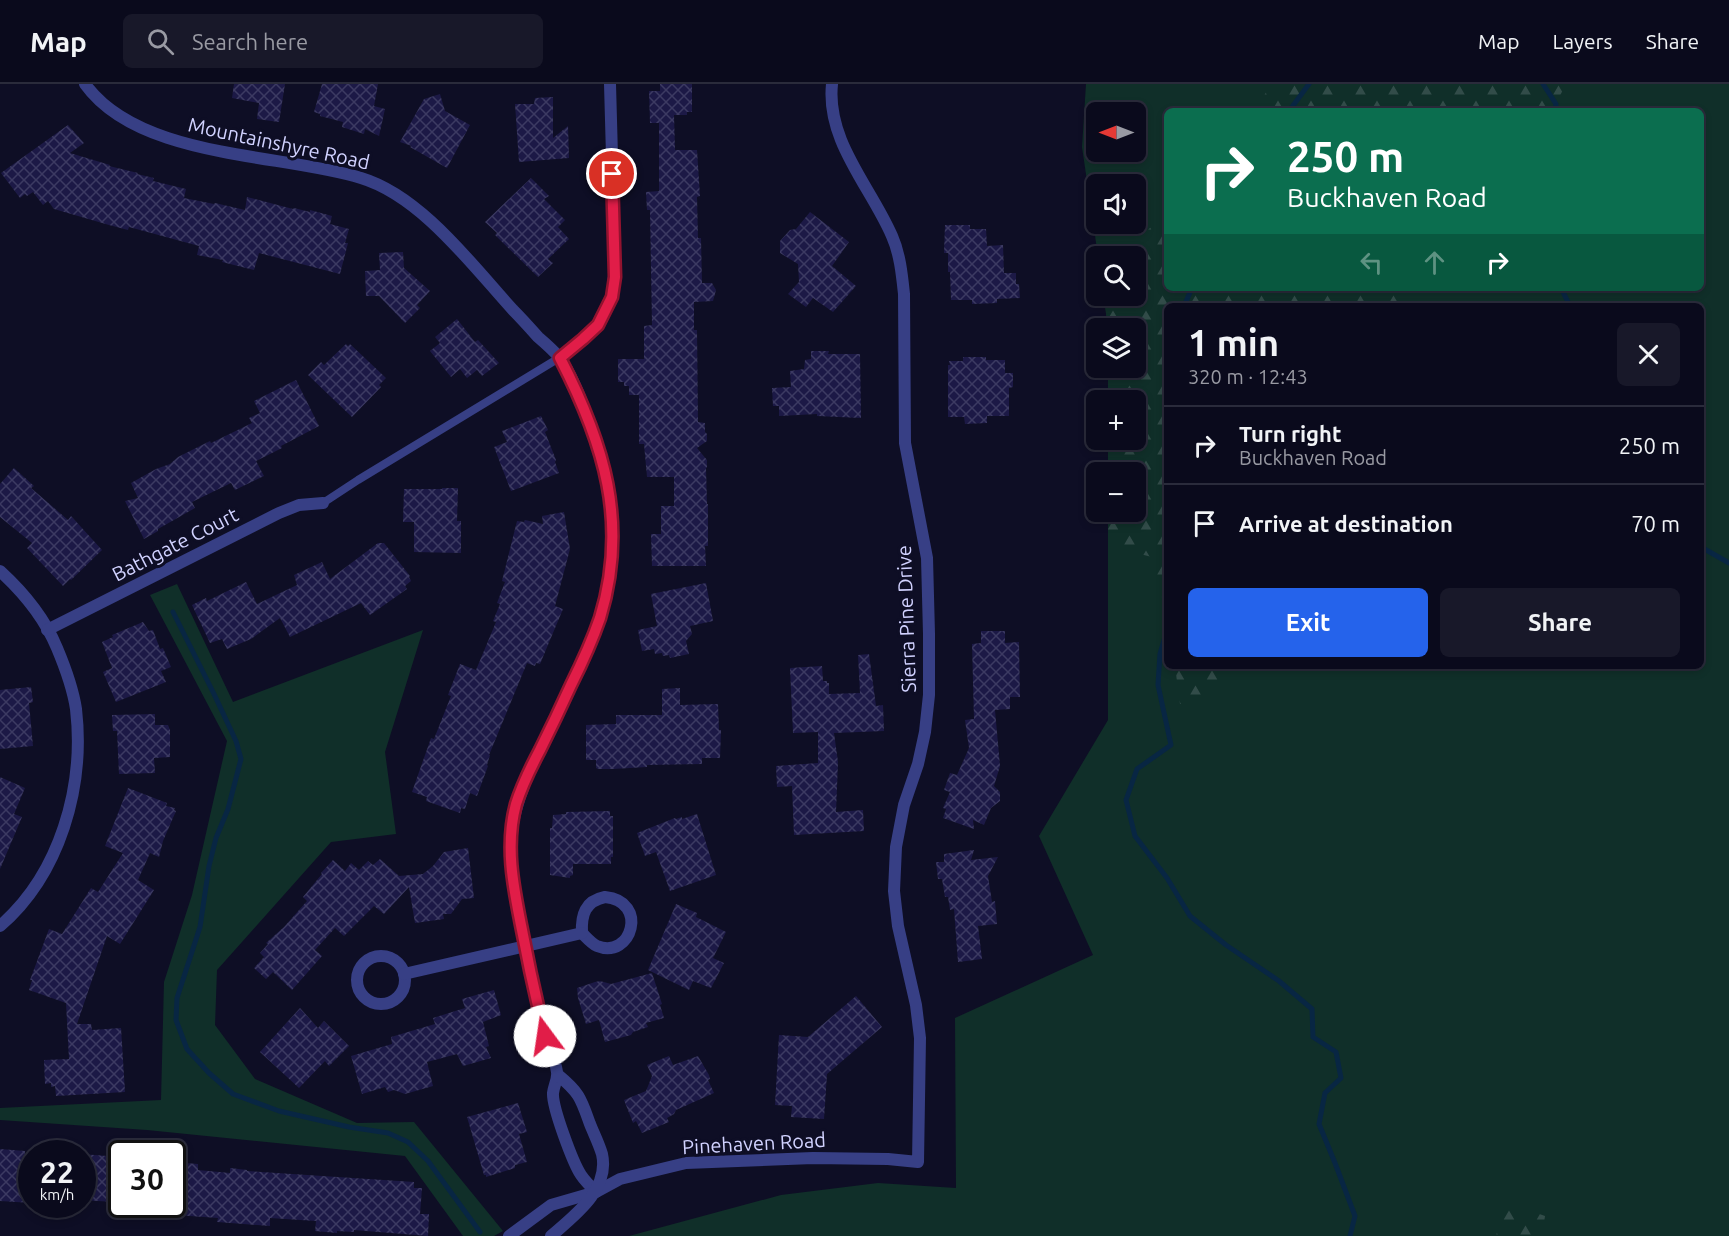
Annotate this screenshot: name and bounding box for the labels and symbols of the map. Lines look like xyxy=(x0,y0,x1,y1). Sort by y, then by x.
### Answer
north arrow xyxy=(1086,102,1146,162)
street label: Mountainshyre Road xyxy=(186,113,372,173)
pin xyxy=(586,148,637,199)
street label: Bathgate Court xyxy=(108,502,242,586)
street label: Sierra Pine Drive xyxy=(892,545,920,693)
position arrow xyxy=(513,1004,577,1068)
street label: Pinehaven Road xyxy=(682,1128,826,1158)
speed limit sign: 30 xyxy=(108,1140,186,1218)

